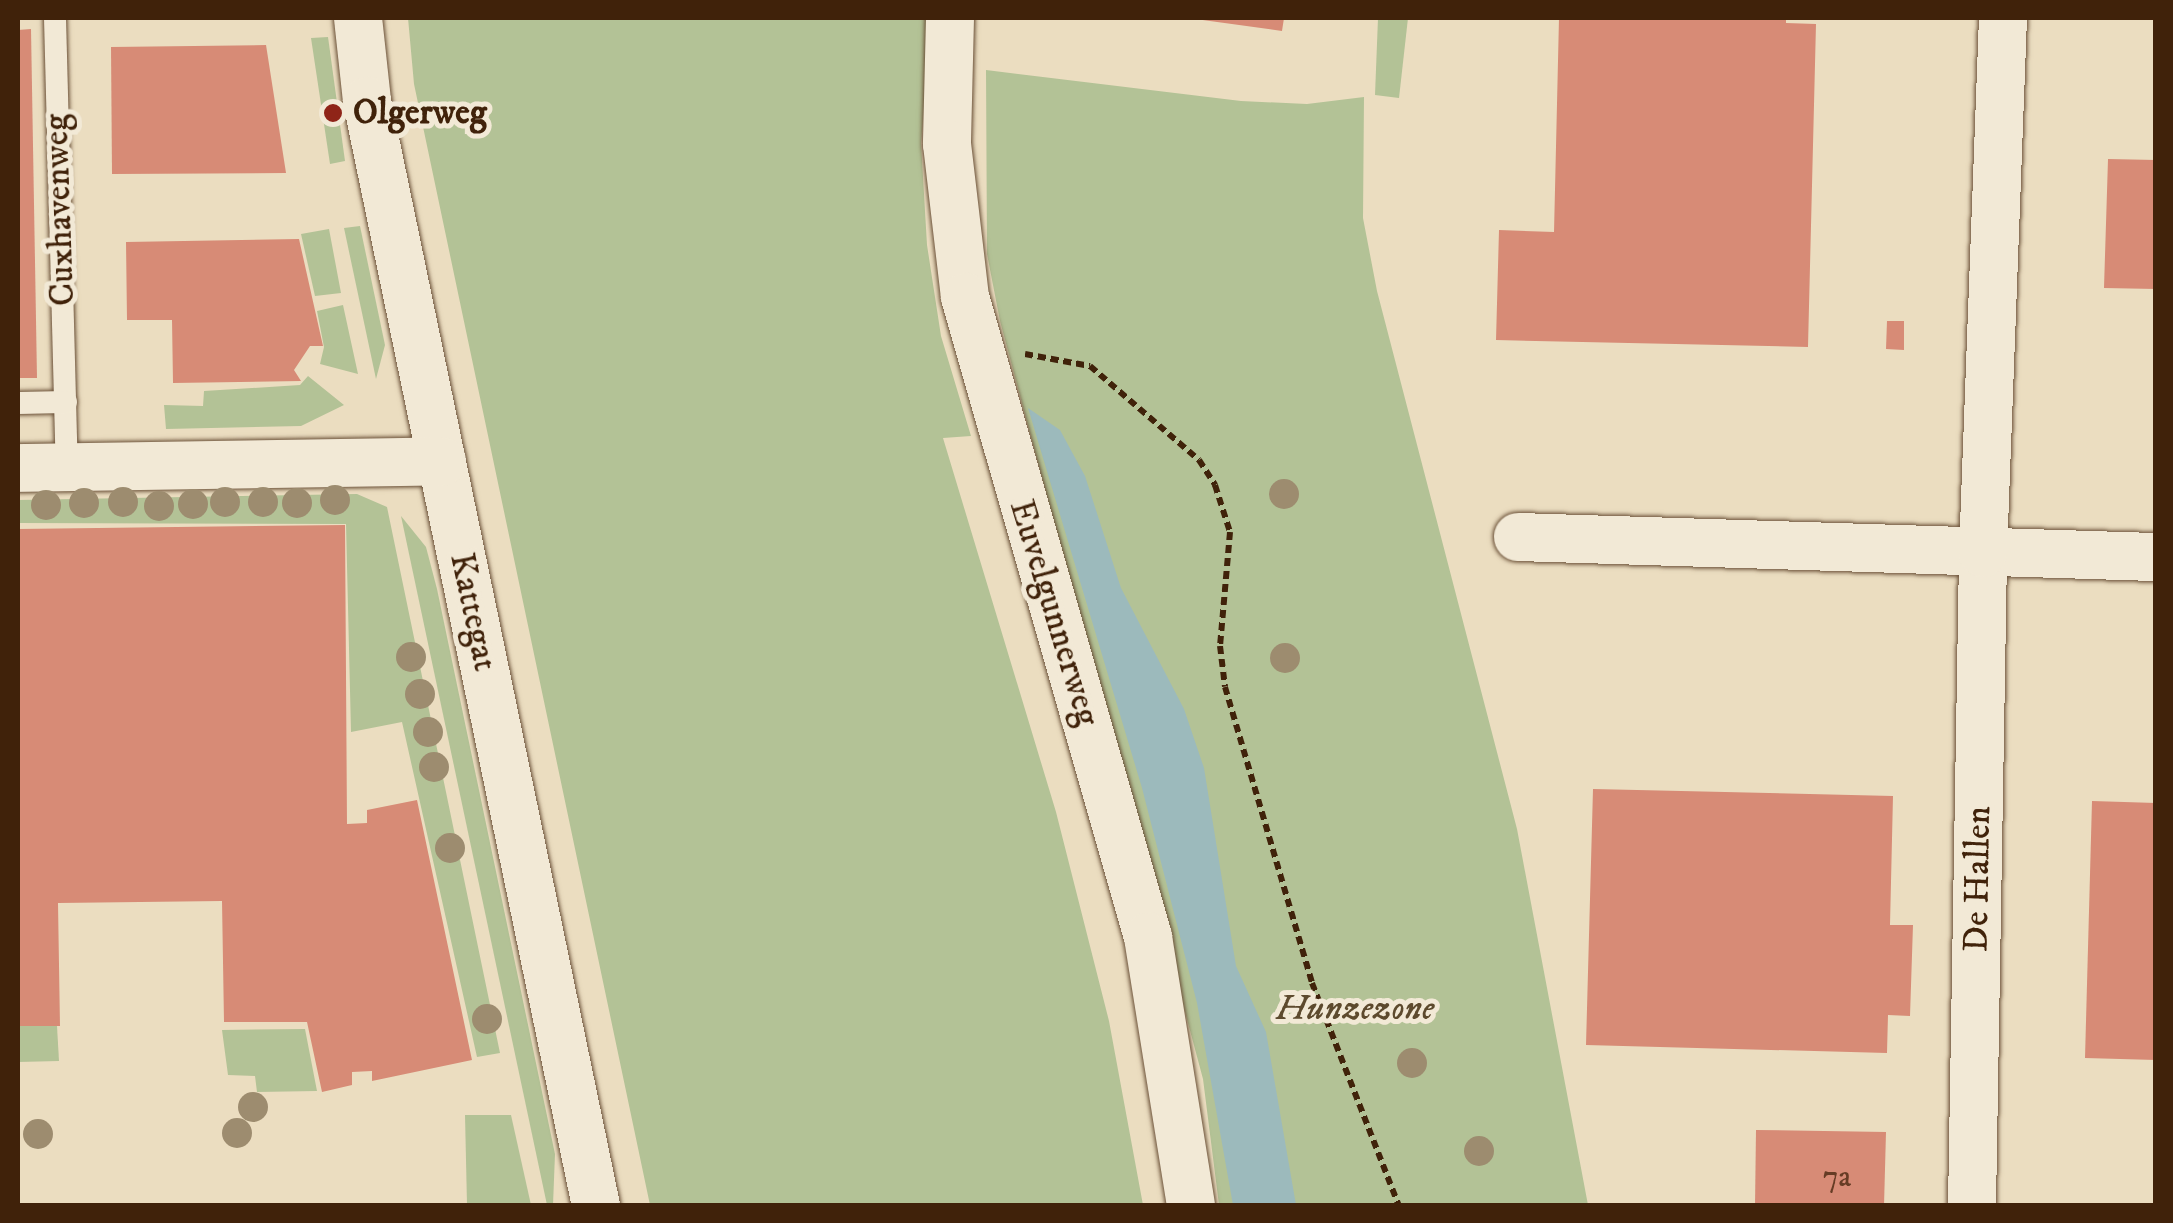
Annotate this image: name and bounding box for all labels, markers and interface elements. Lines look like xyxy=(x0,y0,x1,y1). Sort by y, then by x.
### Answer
place label: Olgerweg xyxy=(353,92,487,134)
marker: Olgerweg xyxy=(322,102,344,124)
street label: Cuxhavenweg xyxy=(36,113,84,307)
street label: Euvelgunnerweg xyxy=(1000,495,1108,731)
street label: Kattegat xyxy=(440,549,506,675)
street label: De Hallen xyxy=(1956,806,2000,952)
park label: Hunzezone xyxy=(1276,988,1434,1030)
house number: 7a xyxy=(1823,1160,1851,1196)

